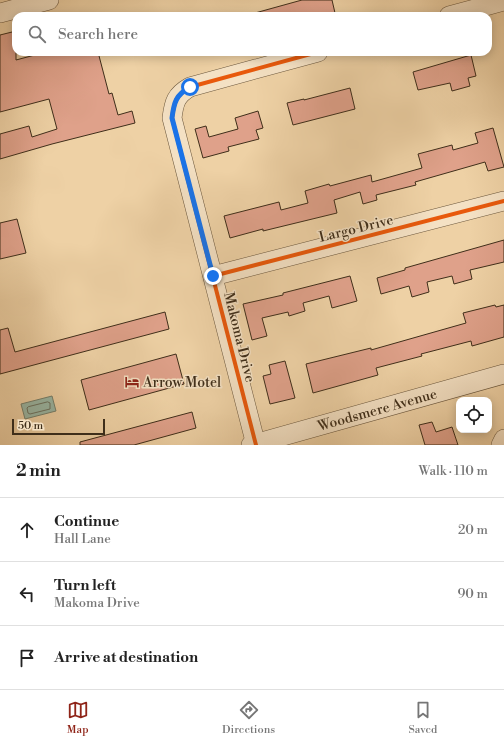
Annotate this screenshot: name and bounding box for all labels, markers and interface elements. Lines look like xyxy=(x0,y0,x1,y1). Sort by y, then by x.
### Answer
search box xyxy=(12,12,492,56)
icon: search xyxy=(26,23,48,45)
text: Search here xyxy=(58,25,138,44)
route start xyxy=(181,78,199,96)
street label: Largo Drive xyxy=(317,211,395,247)
route end xyxy=(204,267,222,285)
street label: Makoma Drive xyxy=(219,290,259,384)
hotel icon: Arrow Motel xyxy=(124,374,140,390)
place label: Arrow Motel xyxy=(142,374,221,392)
street label: Woodsmere Avenue xyxy=(315,385,439,436)
map controls xyxy=(456,397,492,433)
button: locate xyxy=(456,397,492,433)
scale bar xyxy=(12,417,105,436)
text: 50 m xyxy=(18,419,43,433)
text: 2 min xyxy=(16,460,61,482)
text: Walk · 110 m xyxy=(418,463,488,479)
text: Continue xyxy=(54,512,119,531)
icon: ahead xyxy=(16,519,38,541)
text: 20 m xyxy=(458,522,488,538)
text: Hall Lane xyxy=(54,531,111,547)
text: Turn left xyxy=(54,576,116,595)
icon: left xyxy=(16,583,38,605)
text: 90 m xyxy=(457,586,488,602)
text: Makoma Drive xyxy=(54,595,140,611)
icon: arrive xyxy=(16,647,38,669)
text: Arrive at destination xyxy=(54,648,198,667)
tab: Map xyxy=(67,699,89,737)
tab: Directions xyxy=(222,699,275,737)
tab: Saved xyxy=(408,699,437,737)

